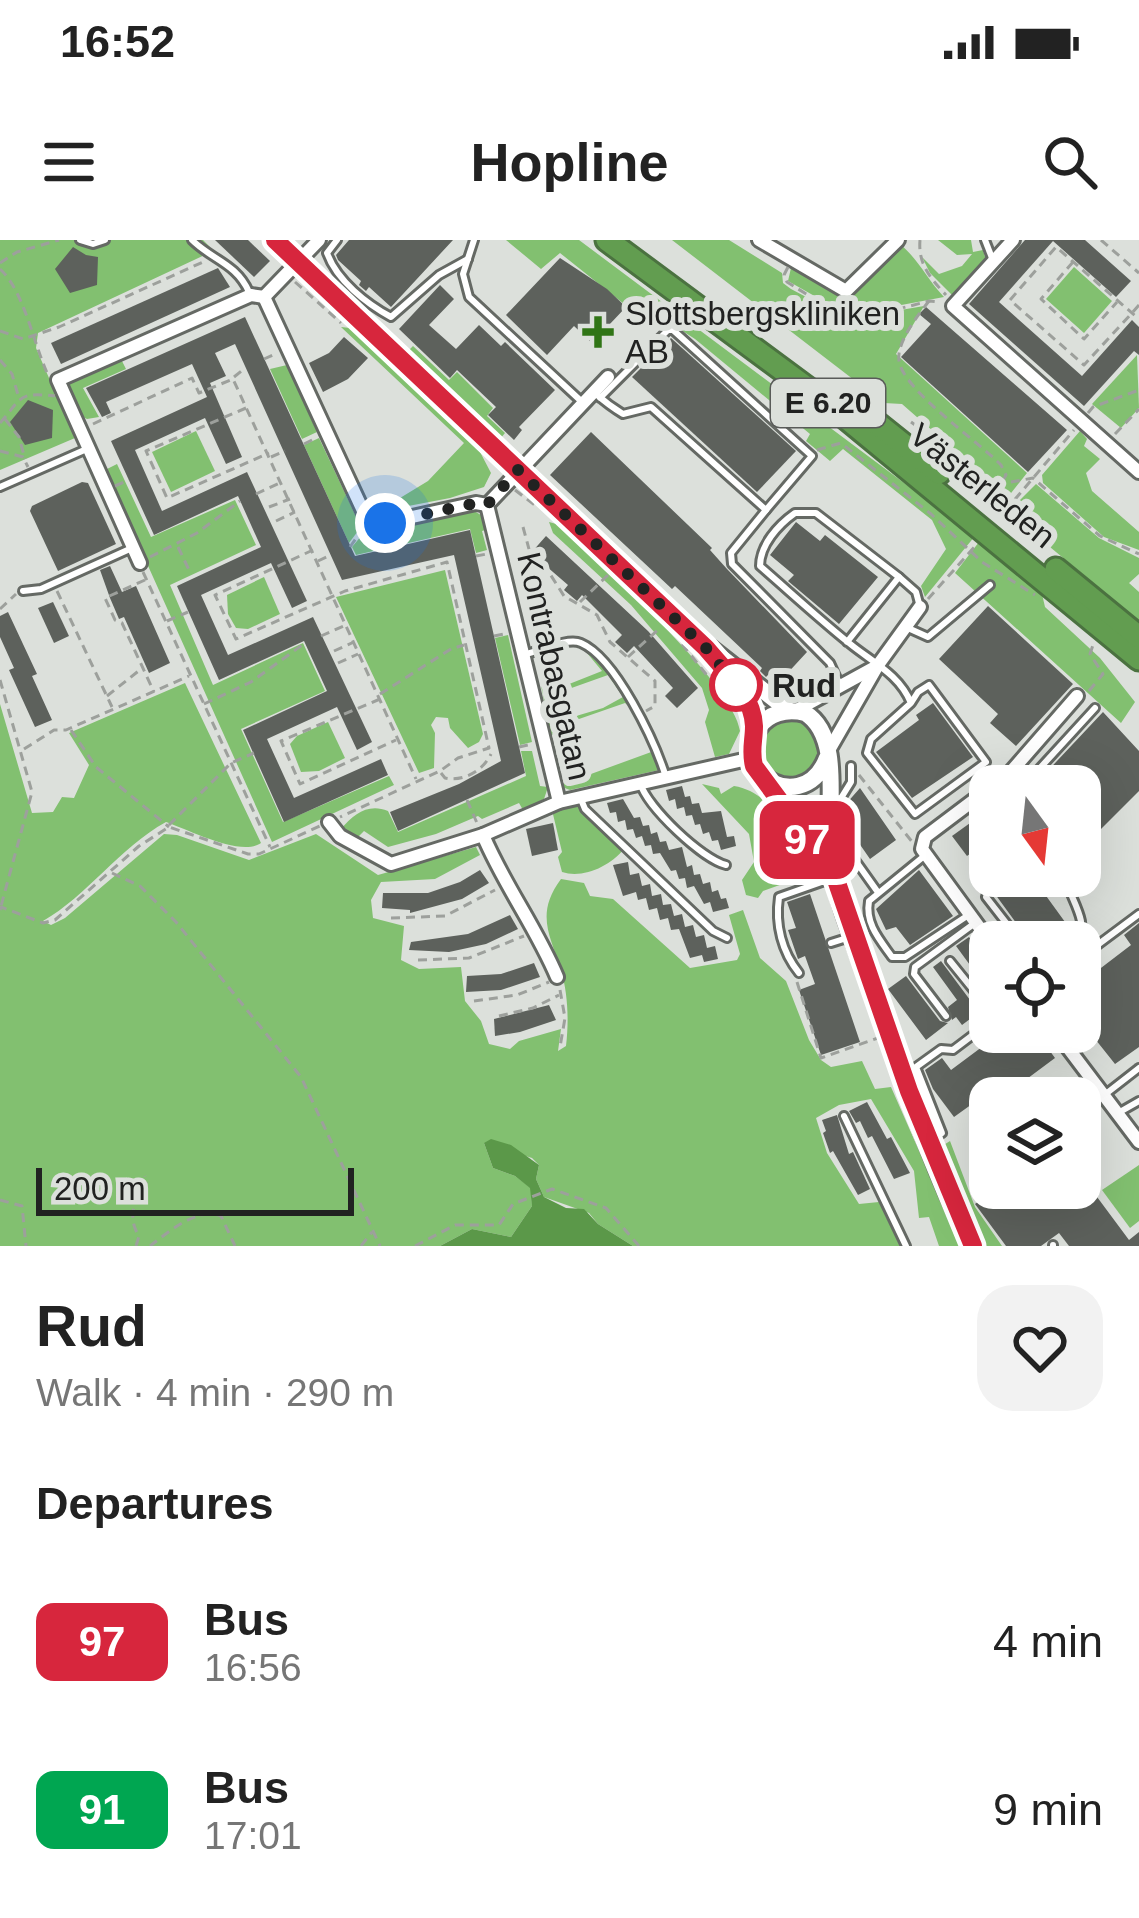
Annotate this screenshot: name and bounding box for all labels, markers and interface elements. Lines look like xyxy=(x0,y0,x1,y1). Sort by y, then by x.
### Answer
text: 16:52 xyxy=(60,16,175,67)
icon: menu xyxy=(36,129,102,195)
icon: search xyxy=(1037,129,1103,195)
text: Hopline xyxy=(471,132,669,192)
place label: Slottsbergskliniken AB xyxy=(625,295,900,370)
marker: Slottsbergskliniken AB xyxy=(582,316,614,348)
road number: E 6.20 xyxy=(771,379,885,427)
street label: Västerleden xyxy=(903,416,1063,555)
your location xyxy=(355,493,415,553)
street label: Kontrabasgatan xyxy=(510,548,599,784)
marker: Rud xyxy=(711,660,761,710)
place label: Rud xyxy=(772,667,836,704)
north arrow xyxy=(969,765,1101,897)
map controls xyxy=(969,765,1101,1209)
line badge: 97 xyxy=(753,801,861,879)
text: 97 xyxy=(784,816,830,863)
button: locate xyxy=(969,921,1101,1053)
button: layers xyxy=(969,1077,1101,1209)
scale bar xyxy=(36,1162,354,1215)
text: 200 m xyxy=(54,1170,146,1207)
button: heart xyxy=(977,1285,1103,1411)
text: Rud xyxy=(36,1294,147,1358)
text: Walk · 4 min · 290 m xyxy=(36,1371,394,1414)
text: Departures xyxy=(36,1478,274,1529)
text: Bus xyxy=(204,1594,289,1645)
text: 4 min xyxy=(993,1616,1103,1667)
text: 97 xyxy=(79,1618,125,1665)
text: 16:56 xyxy=(204,1646,302,1689)
text: Bus xyxy=(204,1762,289,1813)
text: 9 min xyxy=(993,1784,1103,1835)
text: 91 xyxy=(79,1786,125,1833)
text: 17:01 xyxy=(204,1814,302,1857)

